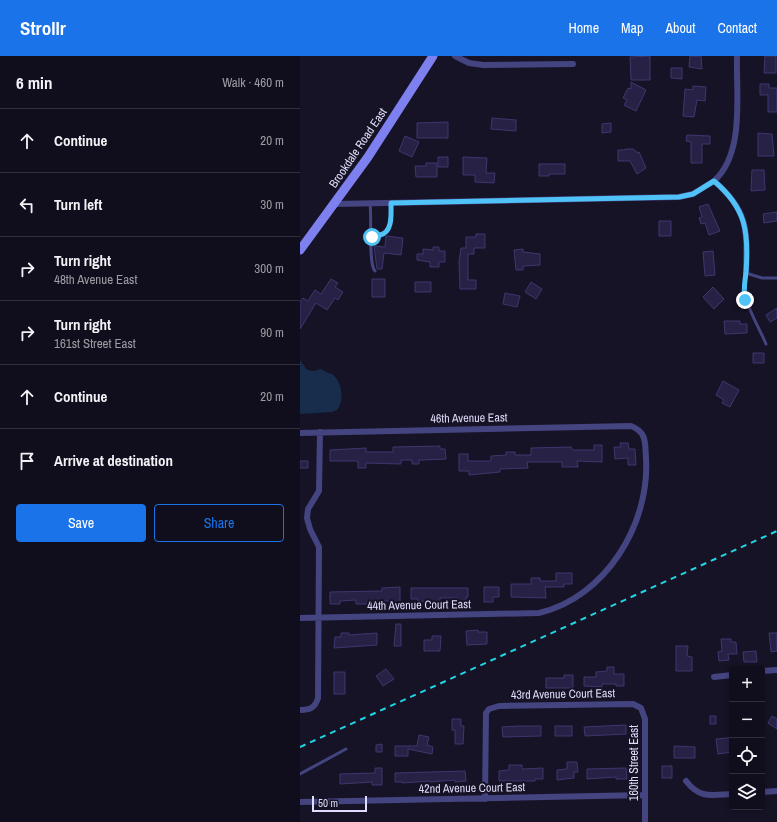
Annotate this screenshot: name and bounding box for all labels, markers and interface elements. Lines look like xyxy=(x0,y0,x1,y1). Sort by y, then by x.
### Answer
text: Strollr xyxy=(20,15,66,41)
text: Home xyxy=(568,19,599,37)
text: Map xyxy=(621,19,643,37)
text: About xyxy=(665,19,695,37)
text: Contact xyxy=(717,19,757,37)
text: 6 min xyxy=(16,71,52,94)
text: Walk · 460 m xyxy=(222,74,284,91)
street label: Brookdale Road East xyxy=(325,105,391,191)
icon: ahead xyxy=(16,130,38,152)
text: Continue xyxy=(54,130,107,151)
text: 20 m xyxy=(260,132,284,149)
icon: left xyxy=(16,194,38,216)
text: Turn left xyxy=(54,194,102,215)
text: 30 m xyxy=(260,196,284,213)
route start xyxy=(363,228,381,246)
text: Turn right xyxy=(54,250,111,271)
icon: right xyxy=(16,258,38,280)
text: 300 m xyxy=(254,260,284,277)
text: 48th Avenue East xyxy=(54,271,137,288)
route end xyxy=(736,291,754,309)
text: Turn right xyxy=(54,314,111,335)
icon: right xyxy=(16,322,38,344)
text: 90 m xyxy=(260,324,284,341)
text: 161st Street East xyxy=(54,335,136,352)
icon: ahead xyxy=(16,386,38,408)
text: Continue xyxy=(54,386,107,407)
text: 20 m xyxy=(260,388,284,405)
street label: 46th Avenue East xyxy=(430,409,508,427)
icon: arrive xyxy=(16,450,38,472)
text: Arrive at destination xyxy=(54,450,173,471)
button: Save xyxy=(16,504,146,542)
button: Share xyxy=(154,504,284,542)
street label: 44th Avenue Court East xyxy=(367,596,471,614)
map controls xyxy=(729,666,765,810)
button: + xyxy=(729,666,765,702)
street label: 43rd Avenue Court East xyxy=(511,685,616,703)
button: − xyxy=(729,702,765,738)
street label: 160th Street East xyxy=(626,725,642,801)
button: locate xyxy=(729,738,765,774)
button: layers xyxy=(729,774,765,810)
street label: 42nd Avenue Court East xyxy=(419,779,526,797)
scale bar xyxy=(312,794,367,813)
text: 50 m xyxy=(318,796,338,810)

